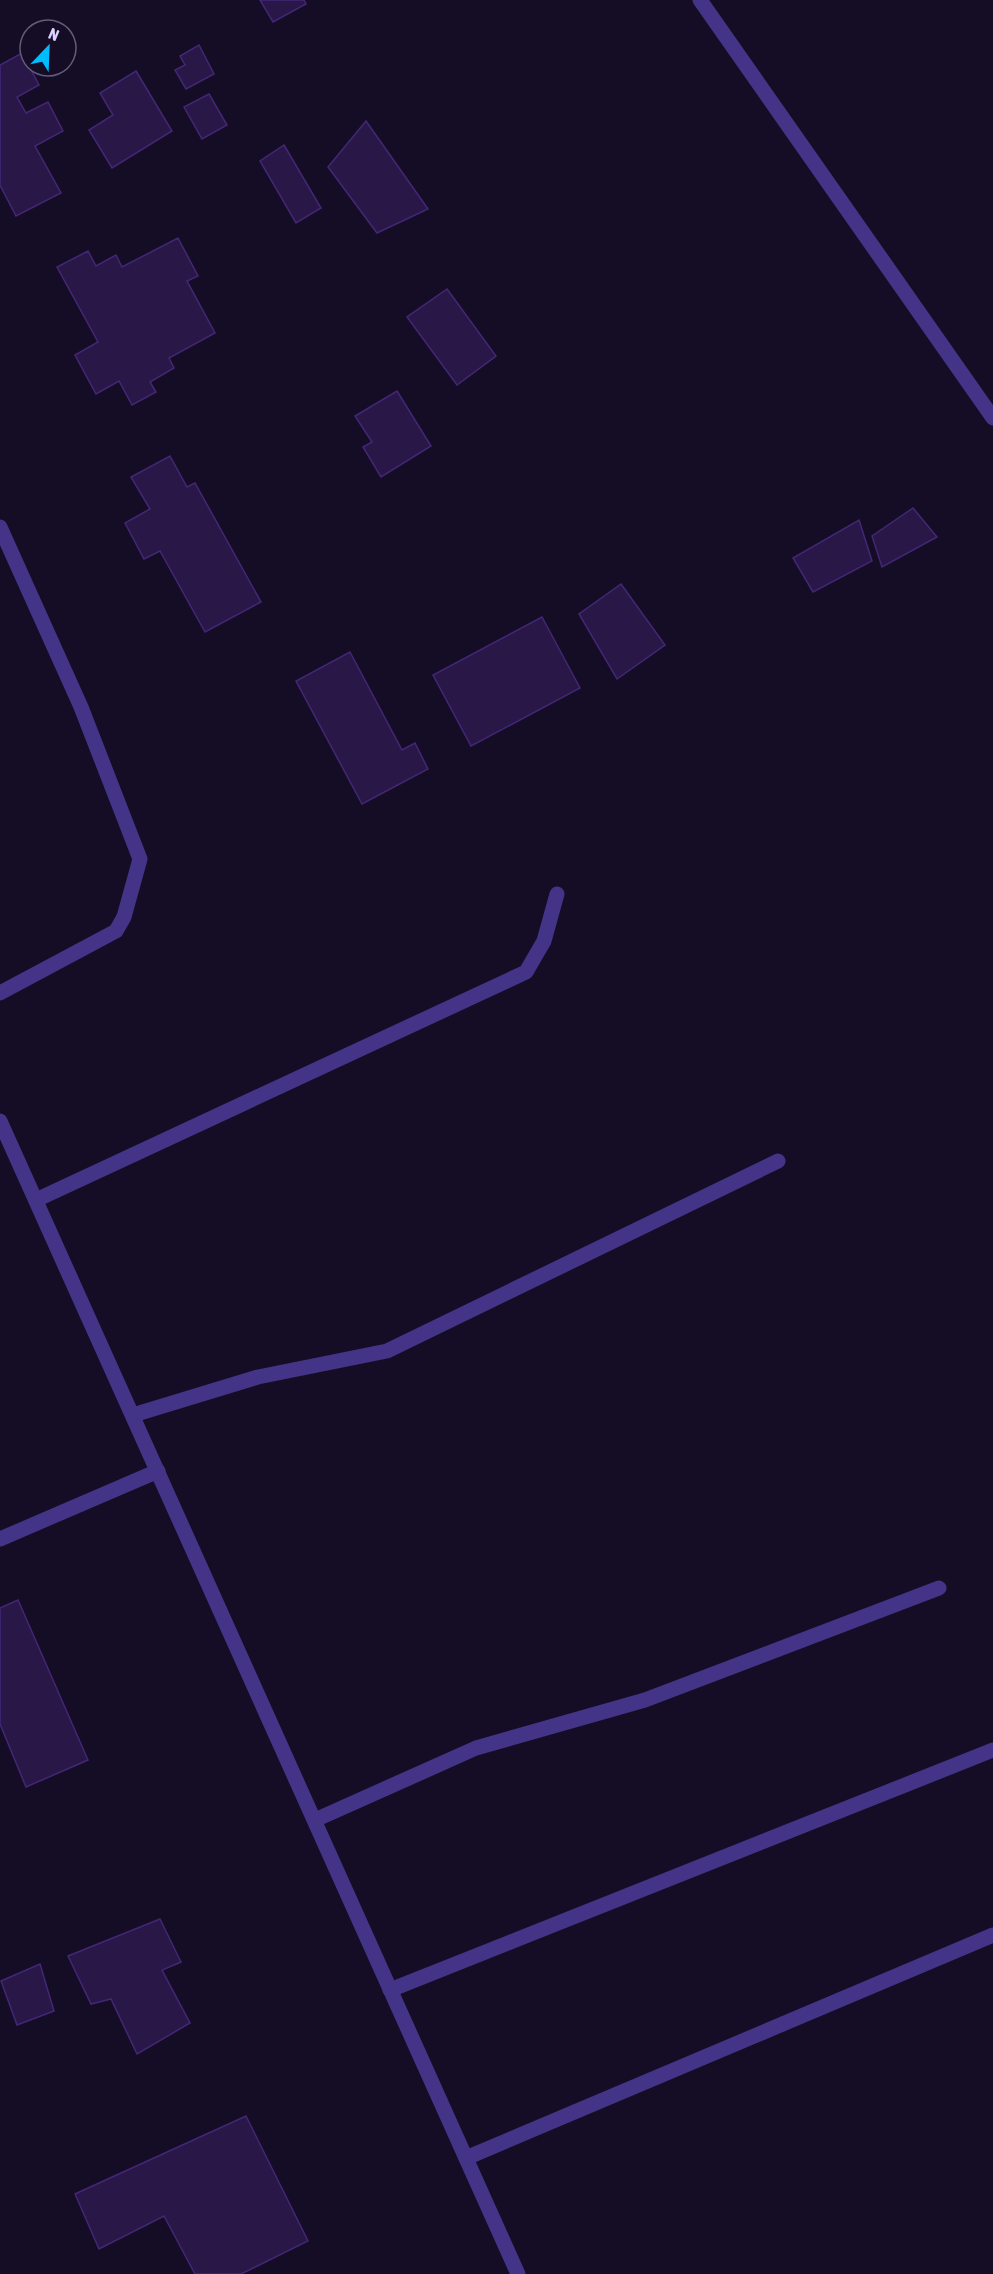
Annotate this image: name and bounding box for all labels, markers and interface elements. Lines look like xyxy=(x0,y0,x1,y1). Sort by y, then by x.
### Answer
north arrow xyxy=(18,18,78,78)
text: N xyxy=(46,24,62,44)

